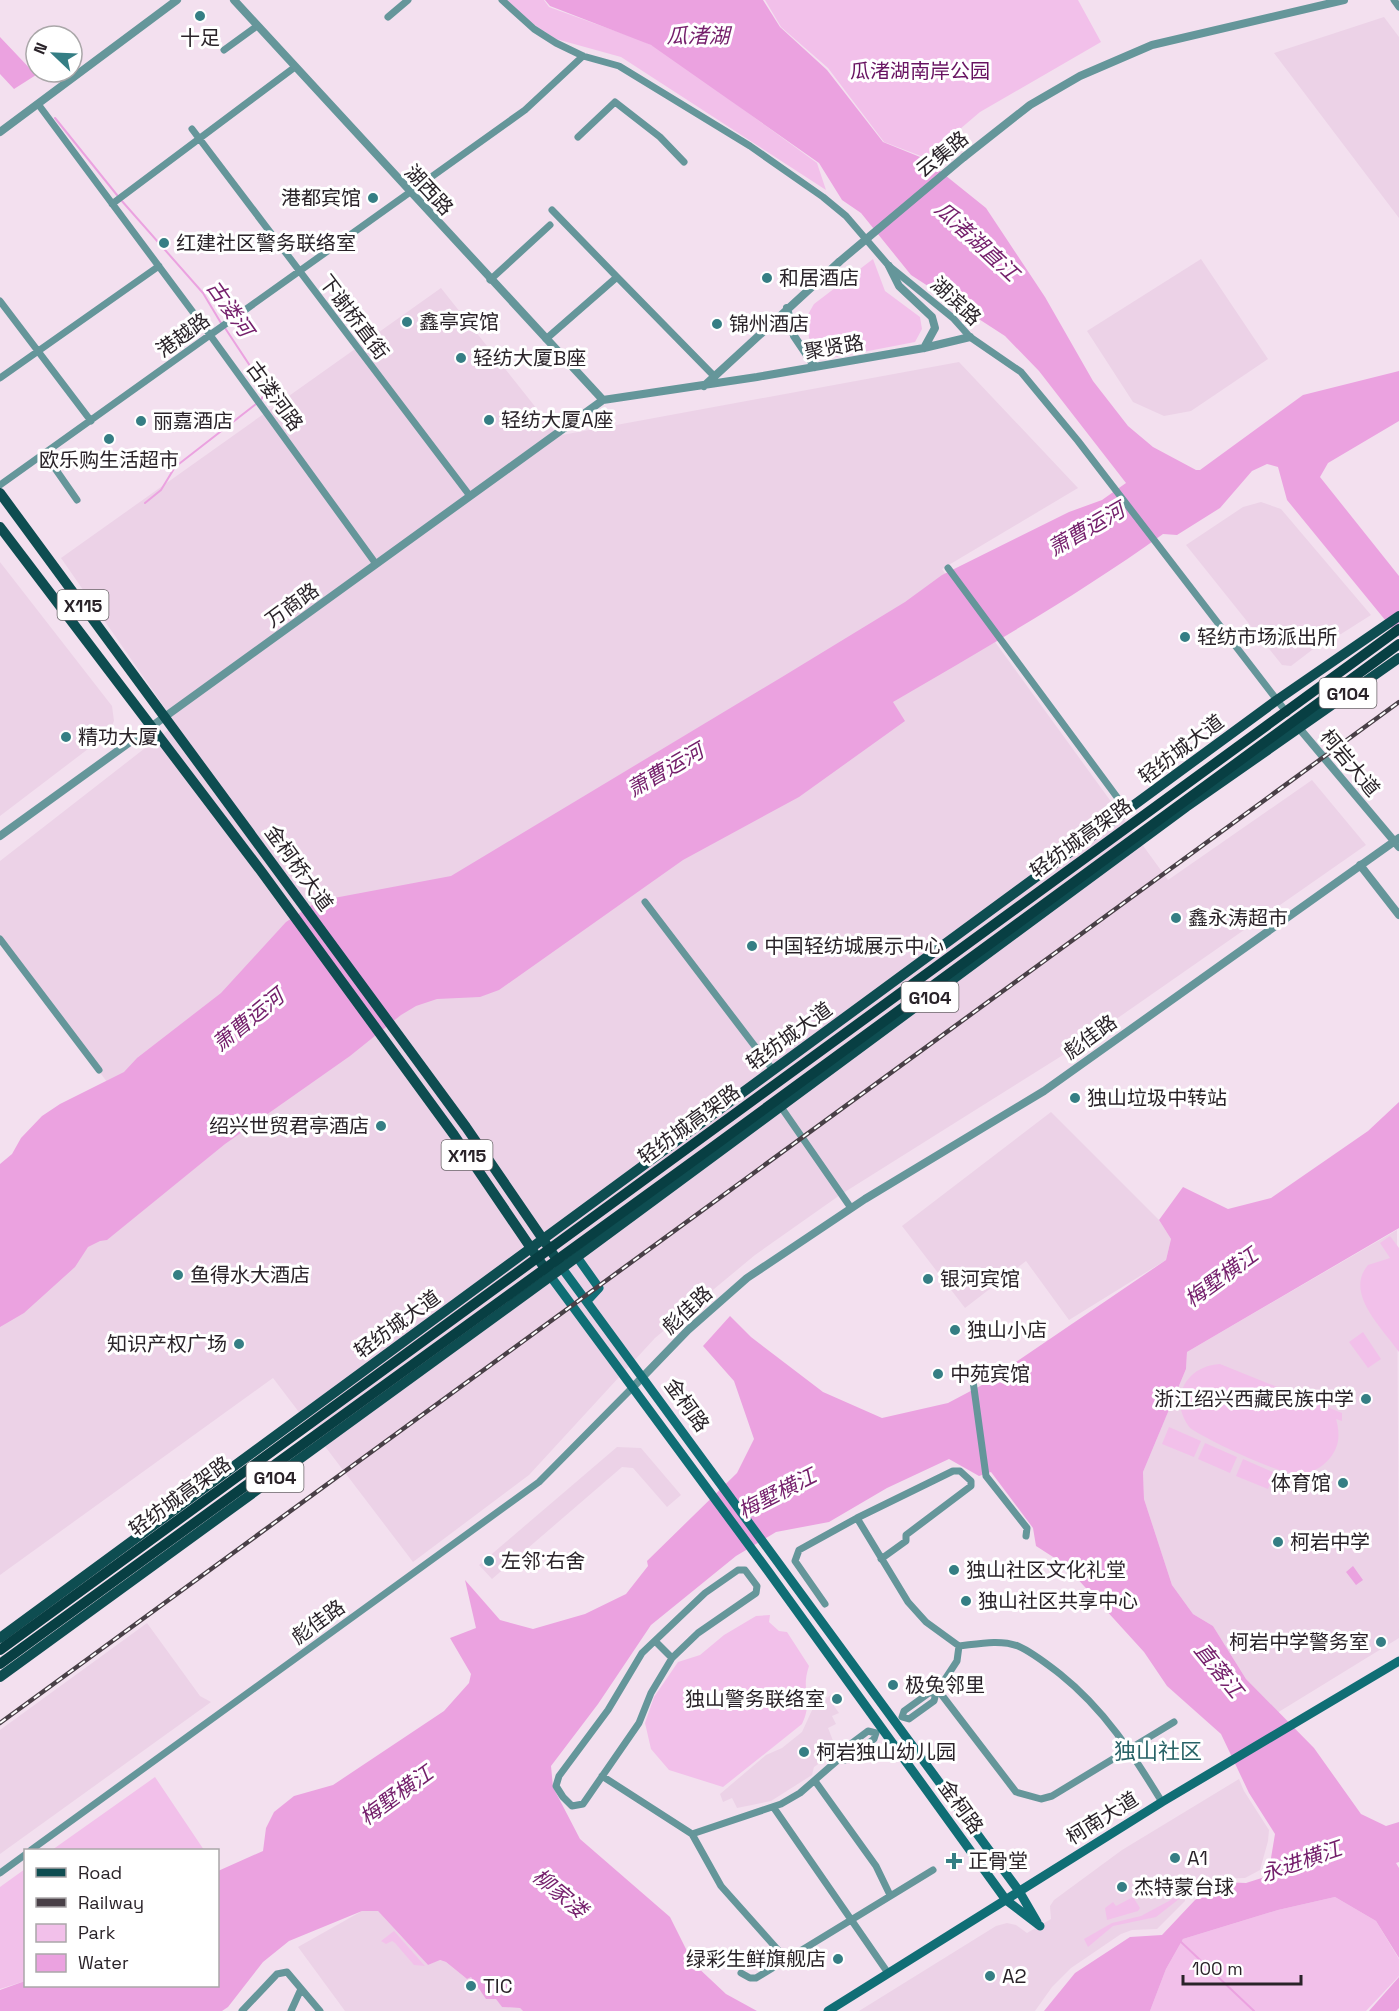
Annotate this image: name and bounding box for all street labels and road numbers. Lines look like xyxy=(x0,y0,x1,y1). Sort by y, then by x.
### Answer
street label: 云集路 xyxy=(911,125,973,183)
street label: 湖西路 xyxy=(399,159,459,221)
street label: 下谢桥直街 xyxy=(314,269,394,365)
street label: 湖滨路 xyxy=(925,271,987,331)
street label: 港越路 xyxy=(151,307,215,363)
street label: 聚贤路 xyxy=(802,329,866,365)
street label: 古溇河路 xyxy=(241,356,309,436)
street label: 万商路 xyxy=(260,577,324,633)
road number: X115 xyxy=(58,590,109,620)
road number: G104 xyxy=(1320,678,1376,708)
street label: 轻纺城大道 xyxy=(1133,709,1229,789)
street label: 柯岩大道 xyxy=(1314,724,1386,802)
street label: 轻纺城高架路 xyxy=(1025,792,1137,884)
street label: 金柯桥大道 xyxy=(259,820,339,916)
road number: G104 xyxy=(902,982,958,1012)
street label: 轻纺城大道 xyxy=(741,996,837,1076)
street label: 彪佳路 xyxy=(1058,1009,1122,1065)
street label: 轻纺城高架路 xyxy=(633,1078,745,1170)
road number: X115 xyxy=(442,1140,492,1170)
street label: 彪佳路 xyxy=(656,1280,718,1340)
street label: 轻纺城大道 xyxy=(349,1284,445,1364)
street label: 金柯路 xyxy=(659,1373,715,1437)
street label: 轻纺城高架路 xyxy=(124,1450,236,1542)
road number: G104 xyxy=(246,1462,304,1492)
street label: 彪佳路 xyxy=(286,1594,350,1650)
street label: 金柯路 xyxy=(933,1775,989,1839)
street label: 柯南大道 xyxy=(1061,1786,1143,1850)

